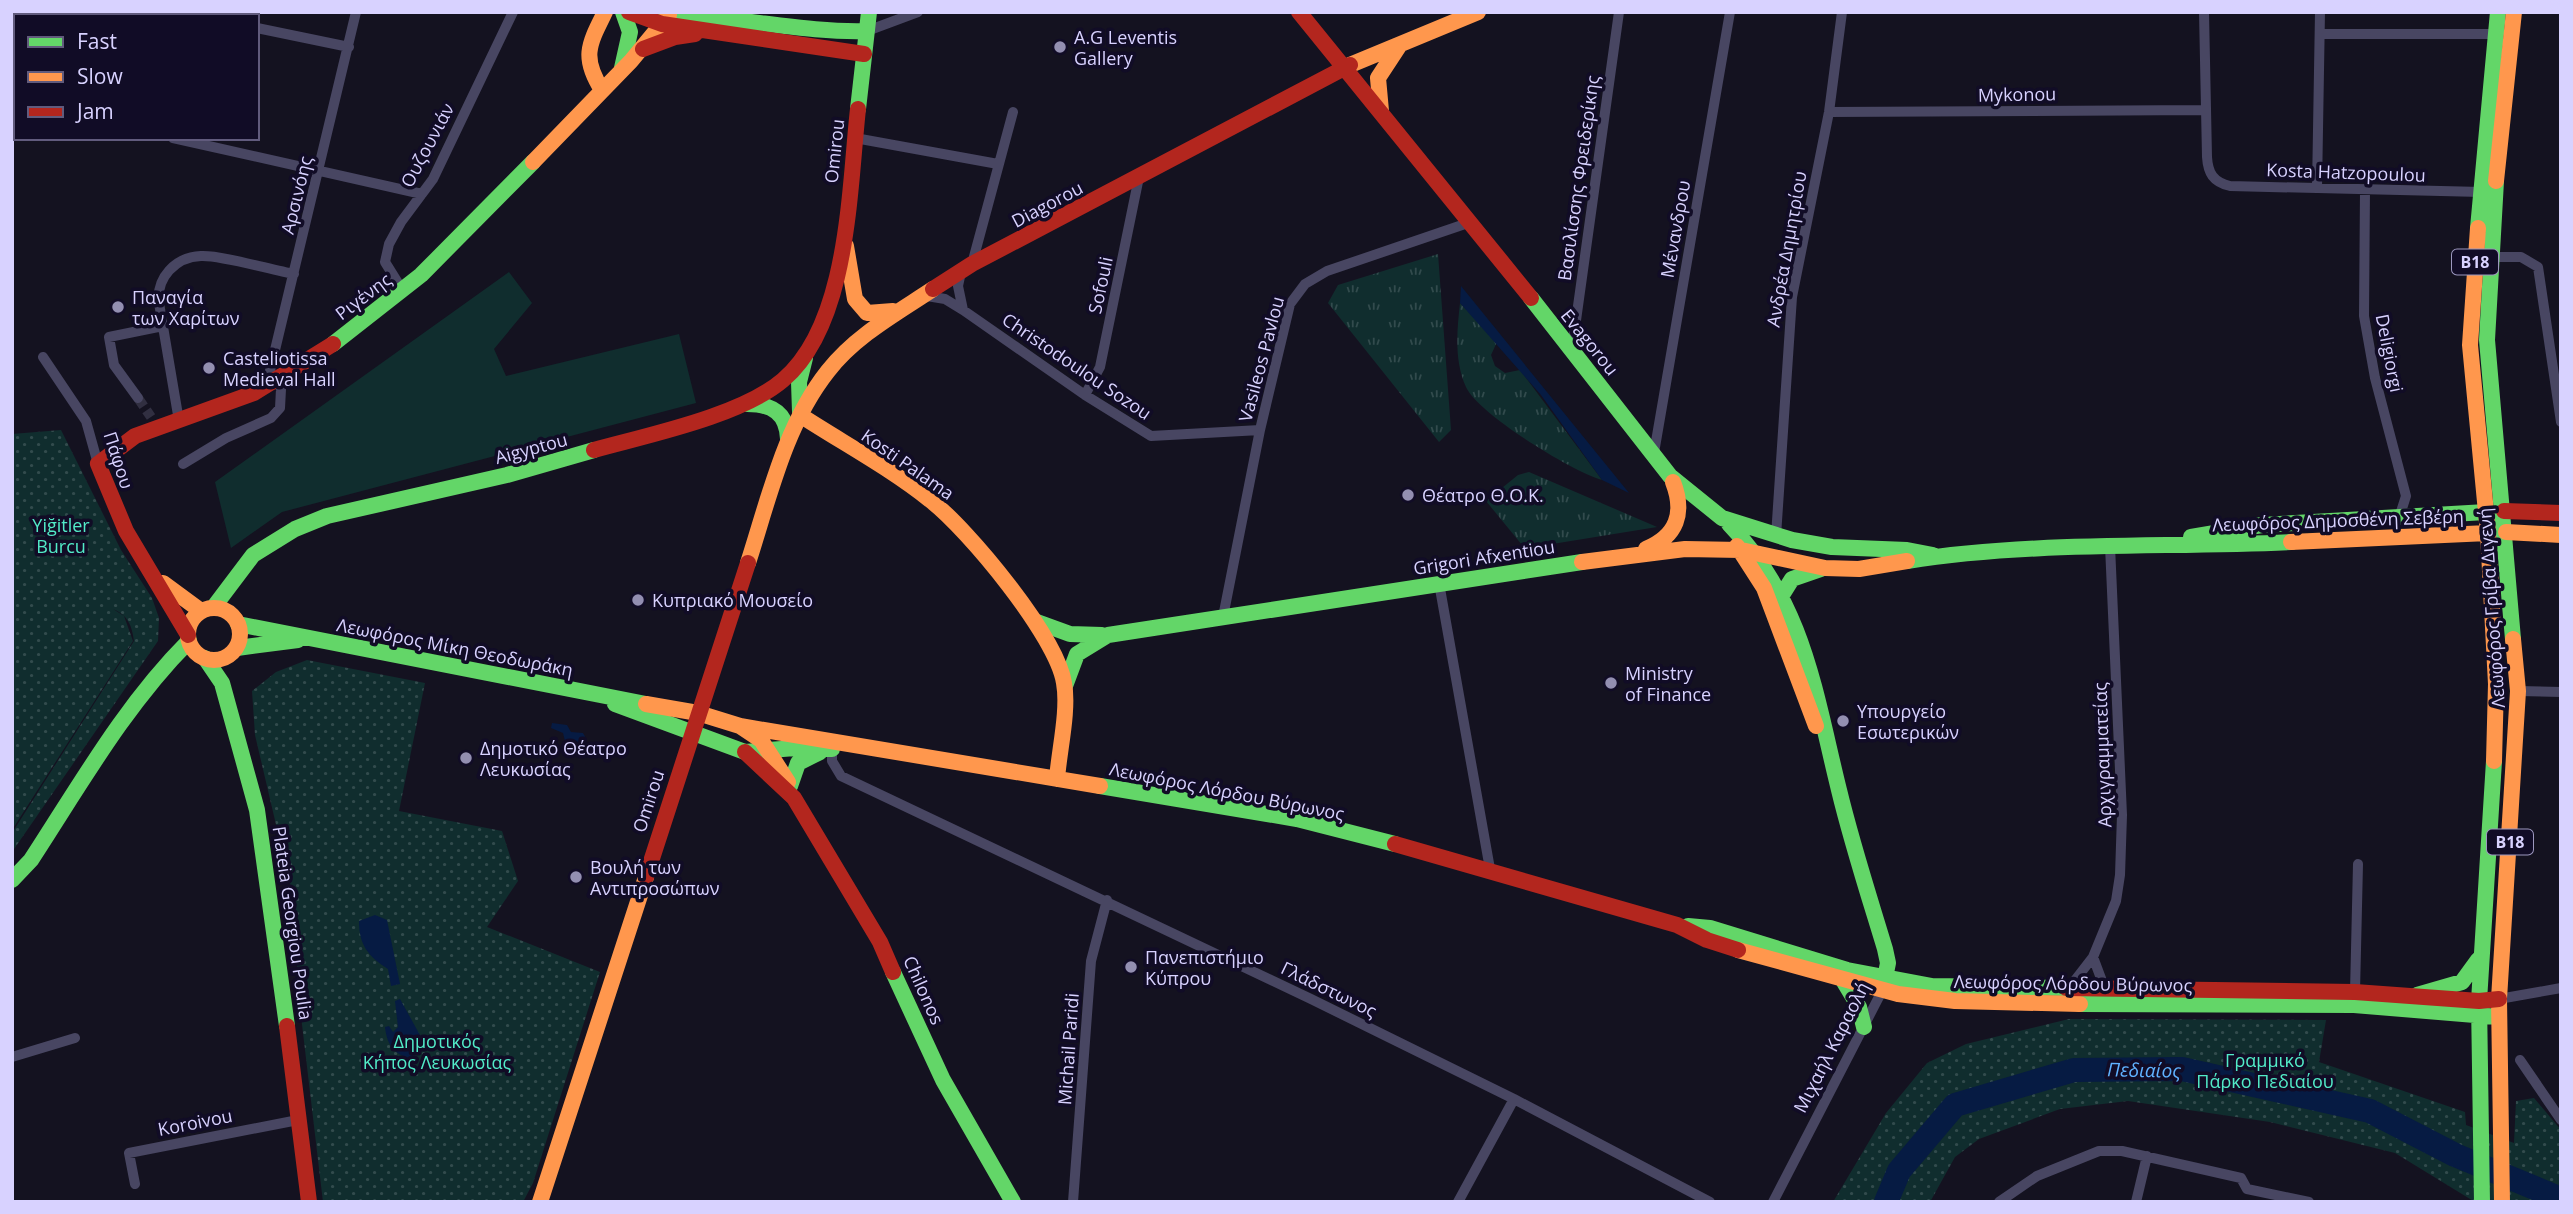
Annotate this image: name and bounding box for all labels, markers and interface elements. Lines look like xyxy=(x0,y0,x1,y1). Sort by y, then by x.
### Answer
legend xyxy=(14,14,259,140)
place label: A.G Leventis Gallery xyxy=(1074,25,1177,70)
text: Fast xyxy=(77,27,117,55)
marker: A.G Leventis Gallery xyxy=(1052,39,1068,55)
text: Slow xyxy=(77,62,123,90)
street label: Βασιλίσσης Φρειδερίκης xyxy=(1552,73,1604,282)
street label: Mykonou xyxy=(1978,81,2056,107)
text: Jam xyxy=(75,97,114,125)
street label: Ουζουνιάν xyxy=(395,99,459,191)
street label: Omirou xyxy=(819,118,849,184)
street label: Αρσινόης xyxy=(275,153,317,237)
street label: Kosta Hatzopoulou xyxy=(2266,157,2426,187)
street label: Ανδρέα Δημητρίου xyxy=(1760,169,1812,329)
street label: Diagorou xyxy=(1007,175,1087,233)
street label: Μένανδρου xyxy=(1655,178,1695,280)
road number: B18 xyxy=(2452,250,2498,274)
street label: Sofouli xyxy=(1082,254,1118,316)
street label: Ριγένης xyxy=(330,267,396,325)
place label: Παναγία των Χαρίτων xyxy=(132,285,240,330)
street label: Vasileos Pavlou xyxy=(1233,294,1289,424)
marker: Παναγία των Χαρίτων xyxy=(110,299,126,315)
street label: Evagorou xyxy=(1556,304,1624,380)
street label: Christodoulou Sozou xyxy=(998,307,1156,425)
street label: Deligiorgi xyxy=(2371,312,2409,394)
place label: Casteliotissa Medieval Hall xyxy=(223,346,336,391)
marker: Casteliotissa Medieval Hall xyxy=(201,360,217,376)
street label: Kosti Palama xyxy=(857,423,959,505)
street label: Aigyptou xyxy=(492,427,570,469)
street label: Πάφου xyxy=(99,428,139,492)
place label: Θέατρο Θ.Ο.Κ. xyxy=(1422,483,1544,507)
marker: Θέατρο Θ.Ο.Κ. xyxy=(1400,487,1416,503)
street label: Λεωφόρος Δημοσθένη Σεβέρη xyxy=(2212,504,2464,536)
street label: Λεωφόρος Γρίβα Διγενή xyxy=(2472,507,2510,709)
park label: Yiğitler Burcu xyxy=(32,513,90,558)
street label: Grigori Afxentiou xyxy=(1412,534,1556,580)
place label: Κυπριακό Μουσείο xyxy=(652,588,813,612)
marker: Κυπριακό Μουσείο xyxy=(630,592,646,608)
street label: Λεωφόρος Μίκη Θεοδωράκη xyxy=(335,612,575,682)
place label: Ministry of Finance xyxy=(1625,661,1711,706)
marker: Ministry of Finance xyxy=(1603,675,1619,691)
street label: Αρχιγραμματείας xyxy=(2087,682,2117,828)
place label: Υπουργείο Εσωτερικών xyxy=(1857,699,1959,744)
marker: Υπουργείο Εσωτερικών xyxy=(1835,713,1851,729)
place label: Δημοτικό Θέατρο Λευκωσίας xyxy=(480,736,627,781)
marker: Δημοτικό Θέατρο Λευκωσίας xyxy=(458,750,474,766)
street label: Λεωφόρος Λόρδου Βύρωνος xyxy=(1108,756,1347,826)
street label: Omirou xyxy=(627,767,669,835)
street label: Plateia Georgiou Poulia xyxy=(268,825,318,1021)
road number: B18 xyxy=(2487,830,2533,855)
place label: Βουλή των Αντιπροσώπων xyxy=(590,855,720,900)
marker: Βουλή των Αντιπροσώπων xyxy=(568,869,584,885)
place label: Πανεπιστήμιο Κύπρου xyxy=(1145,945,1264,990)
street label: Chilonos xyxy=(898,952,950,1028)
street label: Γλάδστωνος xyxy=(1277,956,1381,1023)
marker: Πανεπιστήμιο Κύπρου xyxy=(1123,959,1139,975)
street label: Λεωφόρος Λόρδου Βύρωνος xyxy=(1954,969,2193,997)
street label: Μιχαήλ Καραολή xyxy=(1788,977,1874,1117)
street label: Michail Paridi xyxy=(1052,992,1084,1106)
park label: Δημοτικός Κήπος Λευκωσίας xyxy=(363,1029,512,1074)
park label: Γραμμικό Πάρκο Πεδιαίου xyxy=(2196,1048,2334,1093)
water label: Πεδιαίος xyxy=(2107,1056,2181,1084)
street label: Koroivou xyxy=(156,1103,234,1141)

